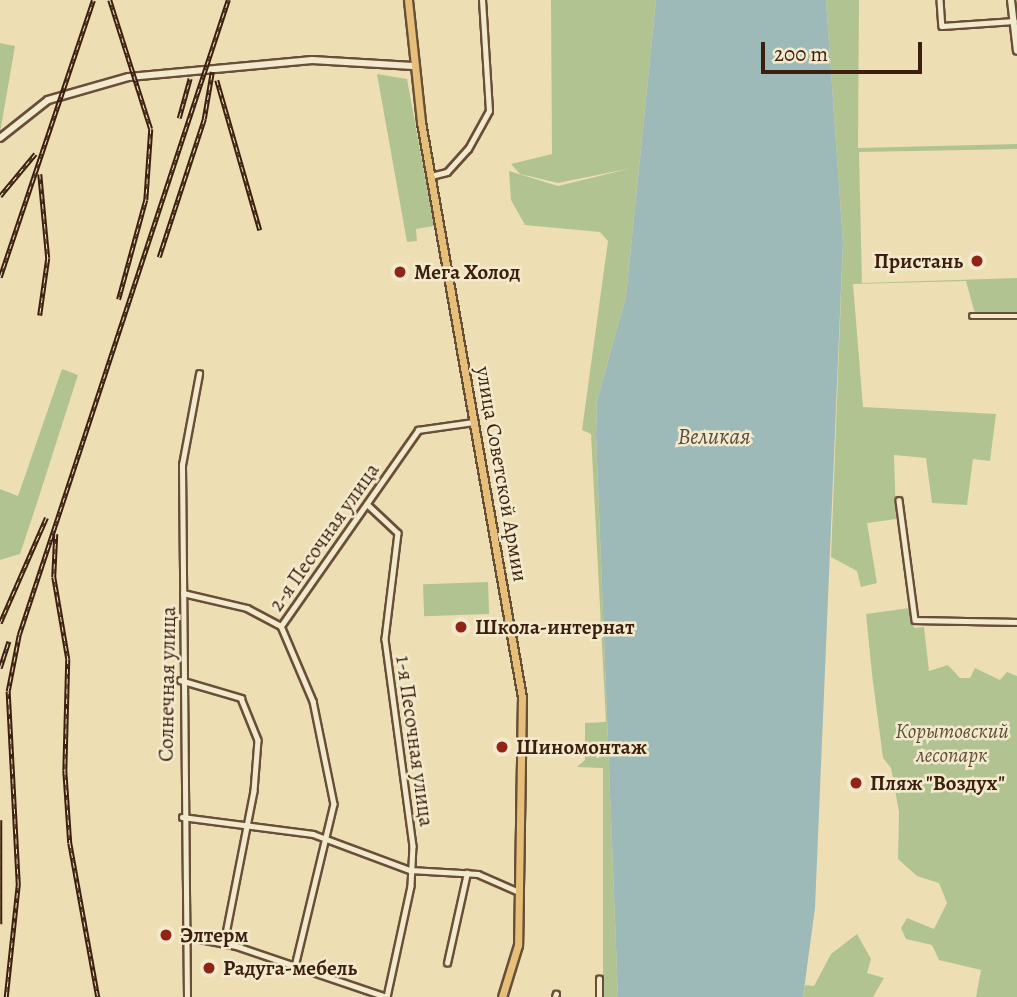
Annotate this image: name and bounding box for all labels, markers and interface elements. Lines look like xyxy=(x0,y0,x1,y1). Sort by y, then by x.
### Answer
scale bar xyxy=(765,28,926,72)
text: 200 m xyxy=(774,40,828,68)
place label: Пристань xyxy=(874,248,963,274)
marker: Пристань xyxy=(969,253,985,269)
place label: Мега Холод xyxy=(414,259,520,285)
marker: Мега Холод xyxy=(392,264,408,280)
street label: улица Советской Армии xyxy=(471,364,533,584)
water label: Великая xyxy=(677,423,751,451)
street label: 2-я Песочная улица xyxy=(263,458,385,616)
street label: Солнечная улица xyxy=(153,606,181,762)
place label: Школа-интернат xyxy=(475,614,635,640)
marker: Школа-интернат xyxy=(453,619,469,635)
street label: 1-я Песочная улица xyxy=(391,654,439,828)
park label: Корытовский лесопарк xyxy=(895,718,1009,768)
place label: Шиномонтаж xyxy=(516,734,647,760)
marker: Шиномонтаж xyxy=(494,739,510,755)
place label: Пляж "Воздух" xyxy=(870,770,1006,796)
marker: Пляж "Воздух" xyxy=(848,775,864,791)
place label: Элтерм xyxy=(180,922,248,948)
marker: Элтерм xyxy=(158,927,174,943)
place label: Радуга-мебель xyxy=(223,955,357,981)
marker: Радуга-мебель xyxy=(201,960,217,976)

